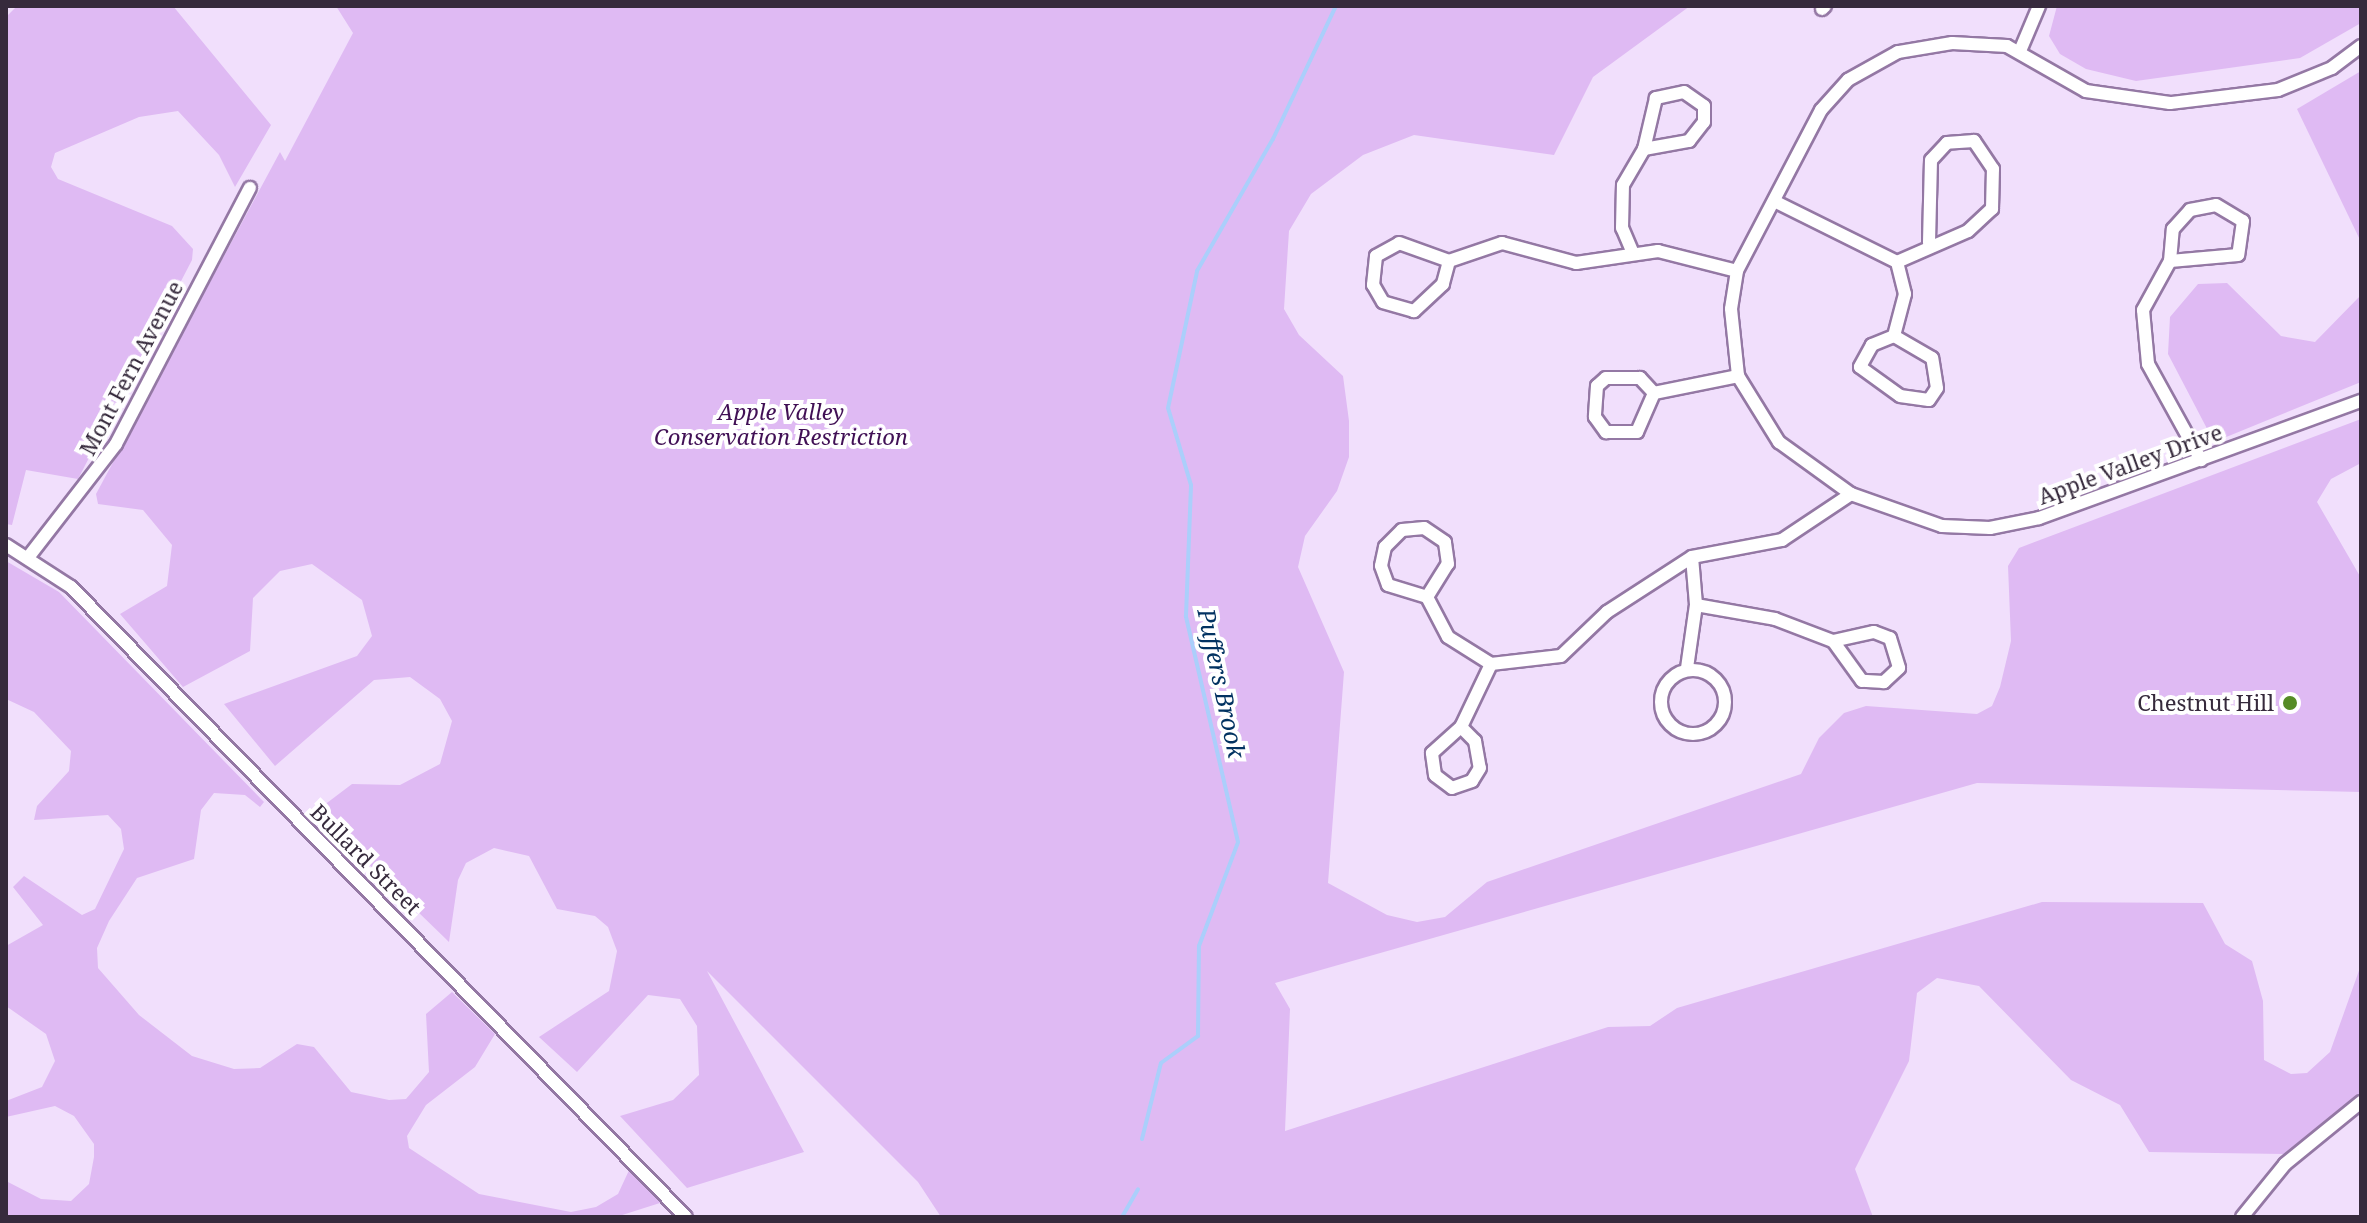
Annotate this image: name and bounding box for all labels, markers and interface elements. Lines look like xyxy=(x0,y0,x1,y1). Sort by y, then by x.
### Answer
street label: Mont Fern Avenue xyxy=(74,276,188,460)
park label: Apple Valley Conservation Restriction xyxy=(654,398,908,450)
street label: Apple Valley Drive xyxy=(2034,418,2226,510)
water label: Puffers Brook xyxy=(1192,606,1252,760)
place label: Chestnut Hill xyxy=(2137,690,2274,716)
marker: Chestnut Hill xyxy=(2281,694,2299,712)
street label: Bullard Street xyxy=(305,798,427,920)

